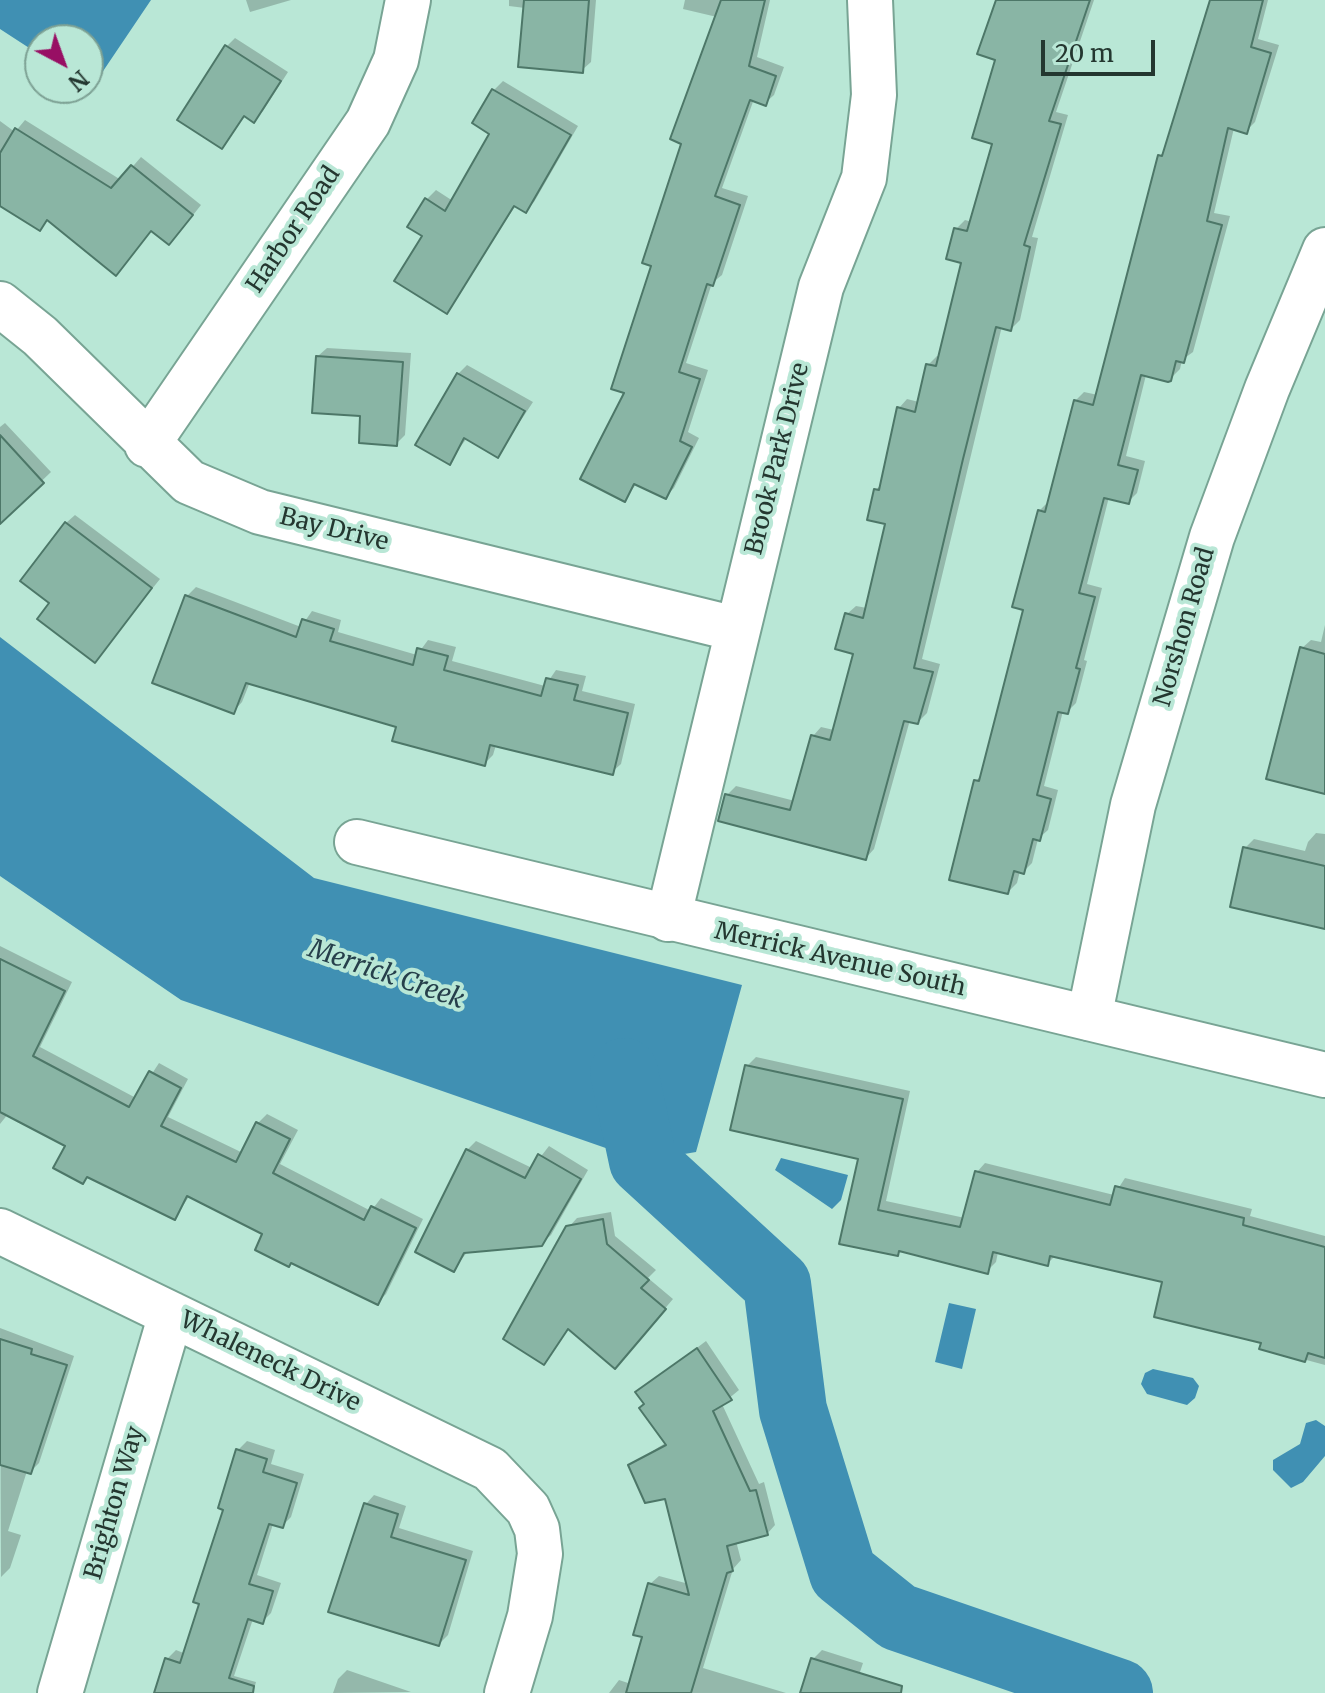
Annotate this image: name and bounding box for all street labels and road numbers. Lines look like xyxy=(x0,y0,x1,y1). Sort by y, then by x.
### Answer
street label: Harbor Road xyxy=(241,161,347,299)
street label: Brook Park Drive xyxy=(740,360,816,558)
street label: Bay Drive xyxy=(277,503,391,557)
street label: Norshon Road xyxy=(1149,544,1221,710)
street label: Merrick Avenue South xyxy=(712,917,968,1003)
street label: Whaleneck Drive xyxy=(175,1306,365,1418)
street label: Brighton Way xyxy=(79,1423,151,1583)

